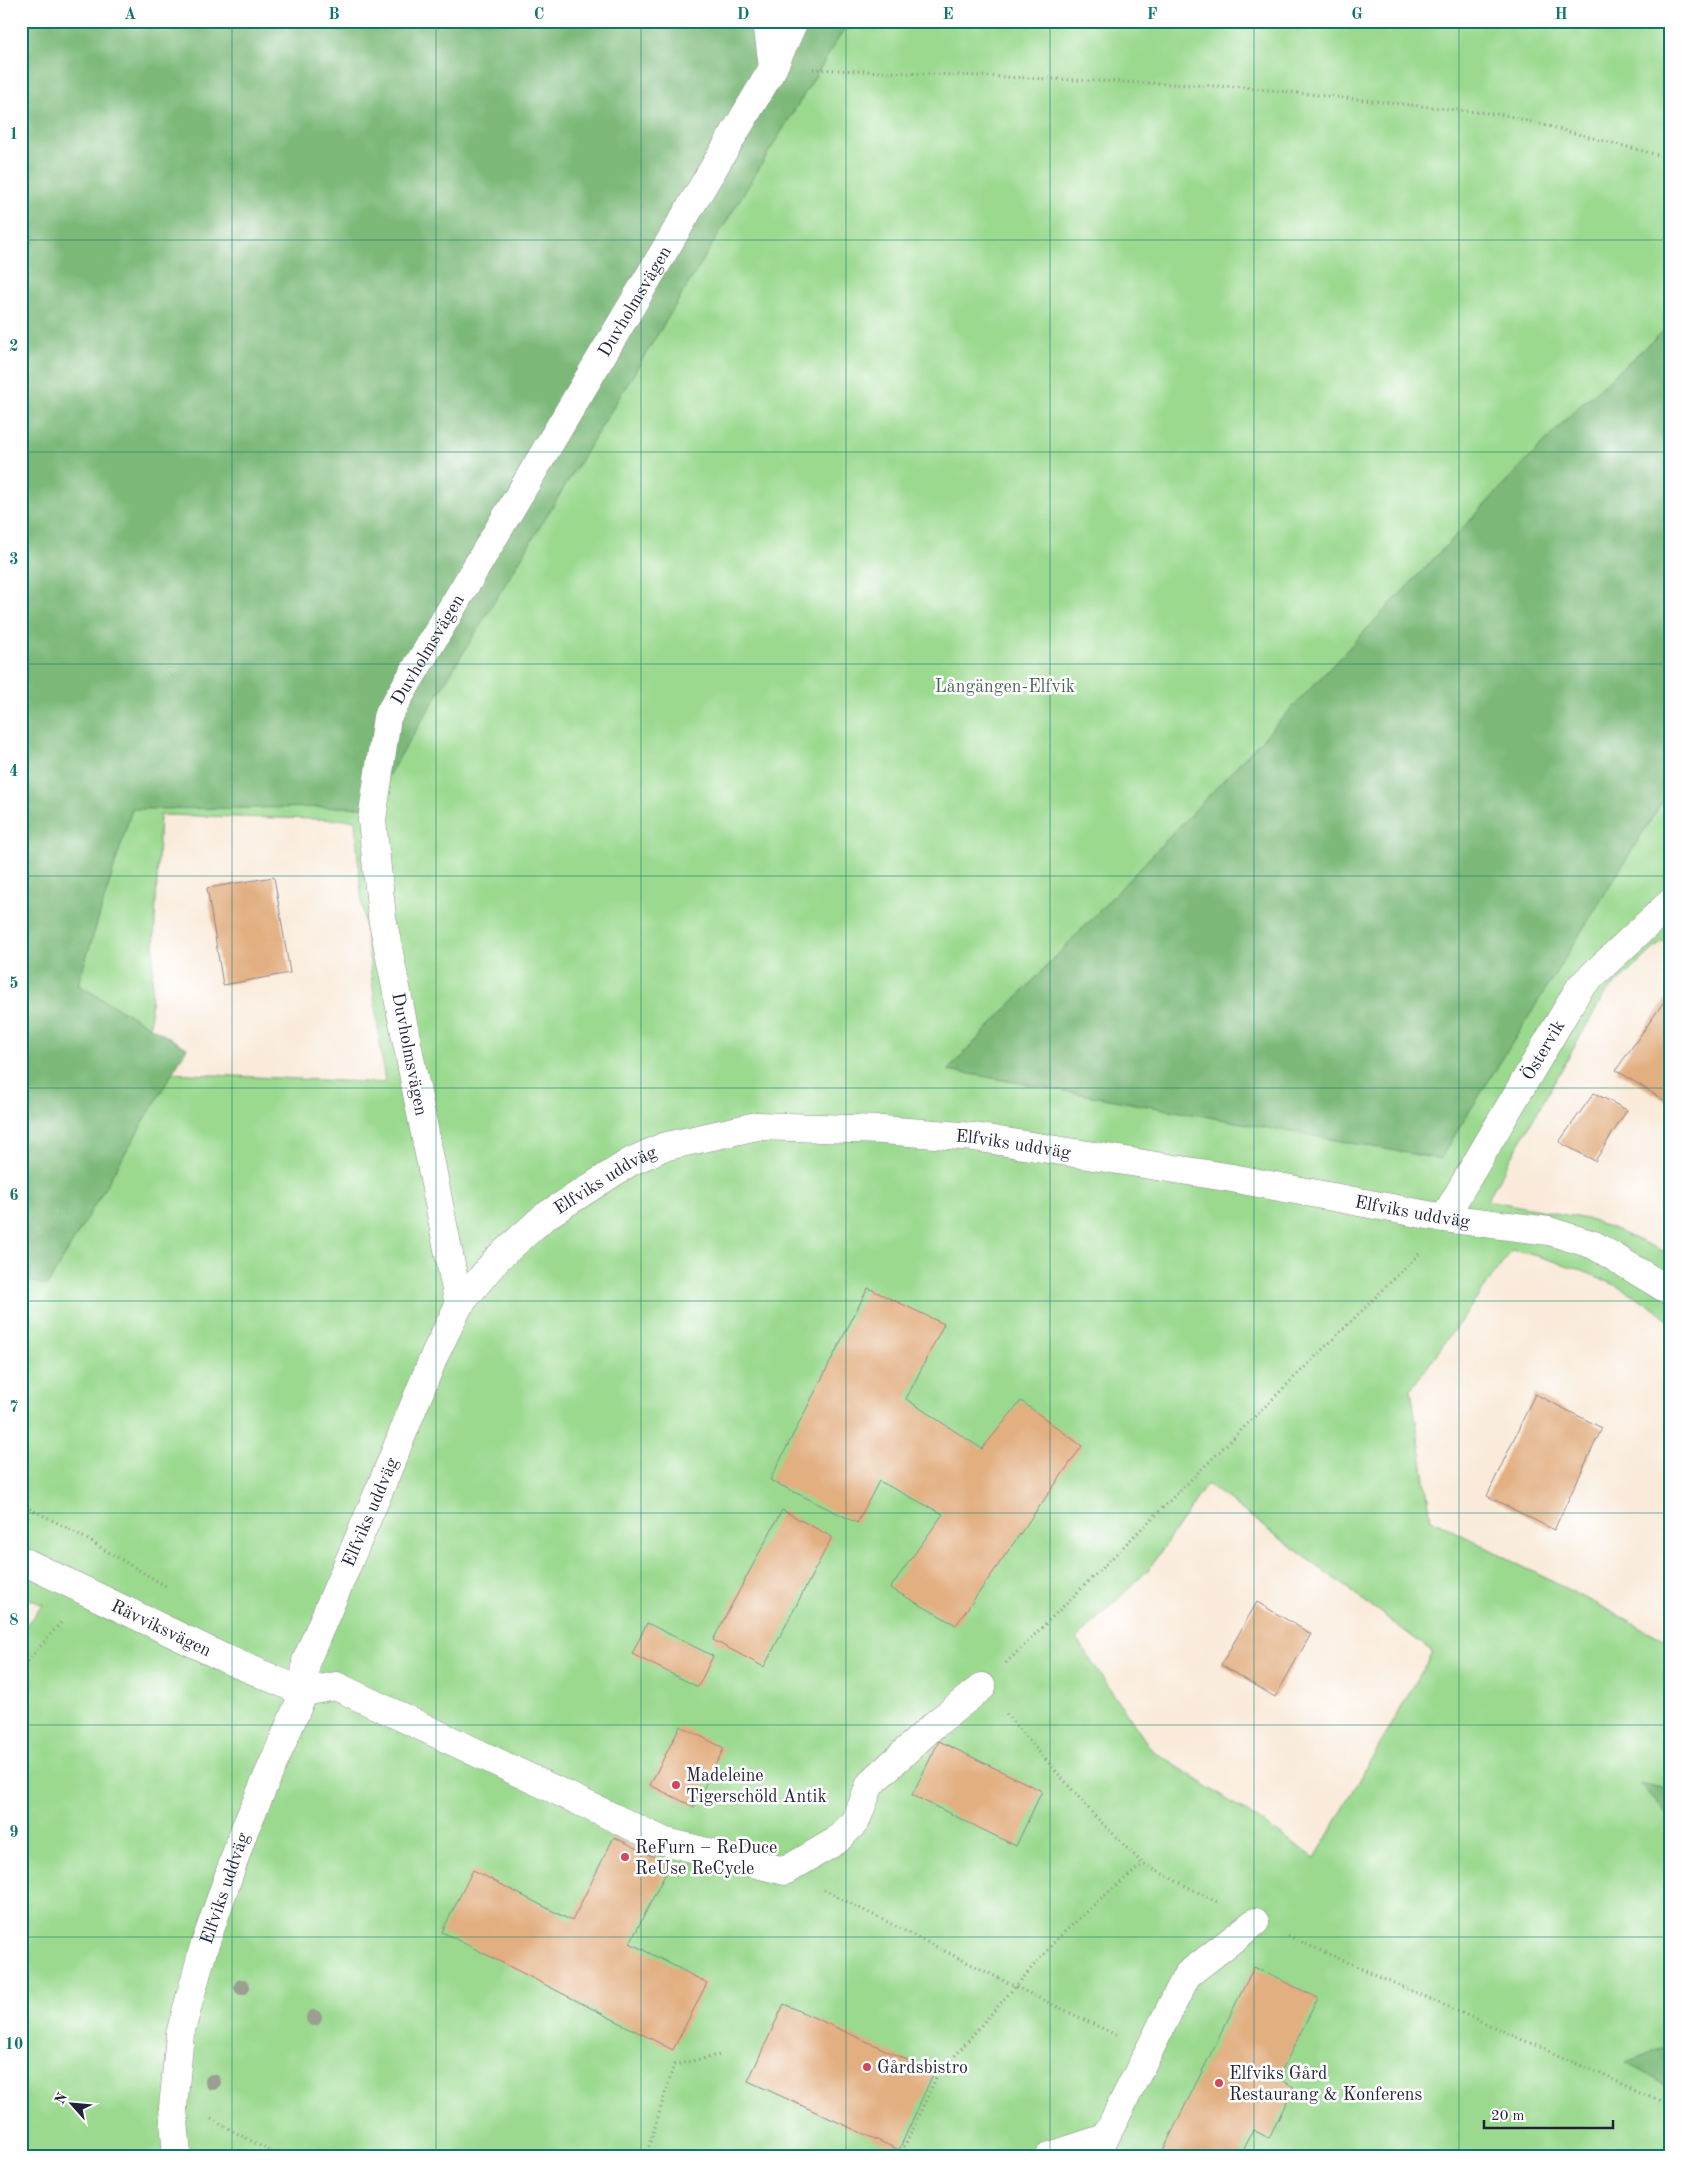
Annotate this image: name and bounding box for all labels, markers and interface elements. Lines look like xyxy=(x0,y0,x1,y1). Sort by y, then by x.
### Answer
text: A xyxy=(124,7,136,23)
text: B xyxy=(328,7,340,23)
text: C xyxy=(534,7,544,23)
text: D xyxy=(737,7,749,23)
text: E xyxy=(942,7,954,23)
text: F xyxy=(1147,7,1158,23)
text: G xyxy=(1351,7,1363,23)
text: H xyxy=(1554,7,1568,23)
text: 1 xyxy=(9,127,19,143)
street label: Duvholmsvägen xyxy=(595,243,675,360)
text: 2 xyxy=(9,339,19,355)
text: 3 xyxy=(9,552,19,568)
street label: Duvholmsvägen xyxy=(388,591,468,708)
park label: Långängen-Elfvik xyxy=(935,678,1075,696)
text: 4 xyxy=(9,764,19,780)
text: 5 xyxy=(9,976,19,992)
street label: Duvholmsvägen xyxy=(388,991,430,1118)
street label: Östervik xyxy=(1516,1017,1568,1084)
street label: Elfviks uddväg xyxy=(955,1128,1072,1162)
street label: Elfviks uddväg xyxy=(551,1143,660,1218)
text: 6 xyxy=(9,1188,19,1204)
street label: Elfviks uddväg xyxy=(1353,1193,1471,1231)
text: 7 xyxy=(9,1400,19,1416)
street label: Elfviks uddväg xyxy=(340,1455,402,1570)
street label: Rävviksvägen xyxy=(108,1597,214,1661)
text: 8 xyxy=(9,1613,19,1629)
place label: Madeleine Tigerschöld Antik xyxy=(686,1767,827,1806)
marker: Madeleine Tigerschöld Antik xyxy=(670,1779,682,1791)
text: 9 xyxy=(9,1825,19,1841)
street label: Elfviks uddväg xyxy=(198,1830,253,1947)
place label: ReFurn – ReDuce ReUse ReCycle xyxy=(635,1839,777,1878)
marker: ReFurn – ReDuce ReUse ReCycle xyxy=(619,1851,631,1863)
text: 10 xyxy=(5,2037,23,2053)
place label: Gårdsbistro xyxy=(877,2059,968,2077)
marker: Gårdsbistro xyxy=(861,2061,873,2073)
place label: Elfviks Gård Restaurang & Konferens xyxy=(1229,2065,1423,2104)
marker: Elfviks Gård Restaurang & Konferens xyxy=(1213,2077,1225,2089)
north arrow xyxy=(48,2080,98,2130)
text: N xyxy=(53,2090,70,2106)
scale bar xyxy=(1484,2097,1612,2129)
text: 20 m xyxy=(1491,2109,1525,2124)

